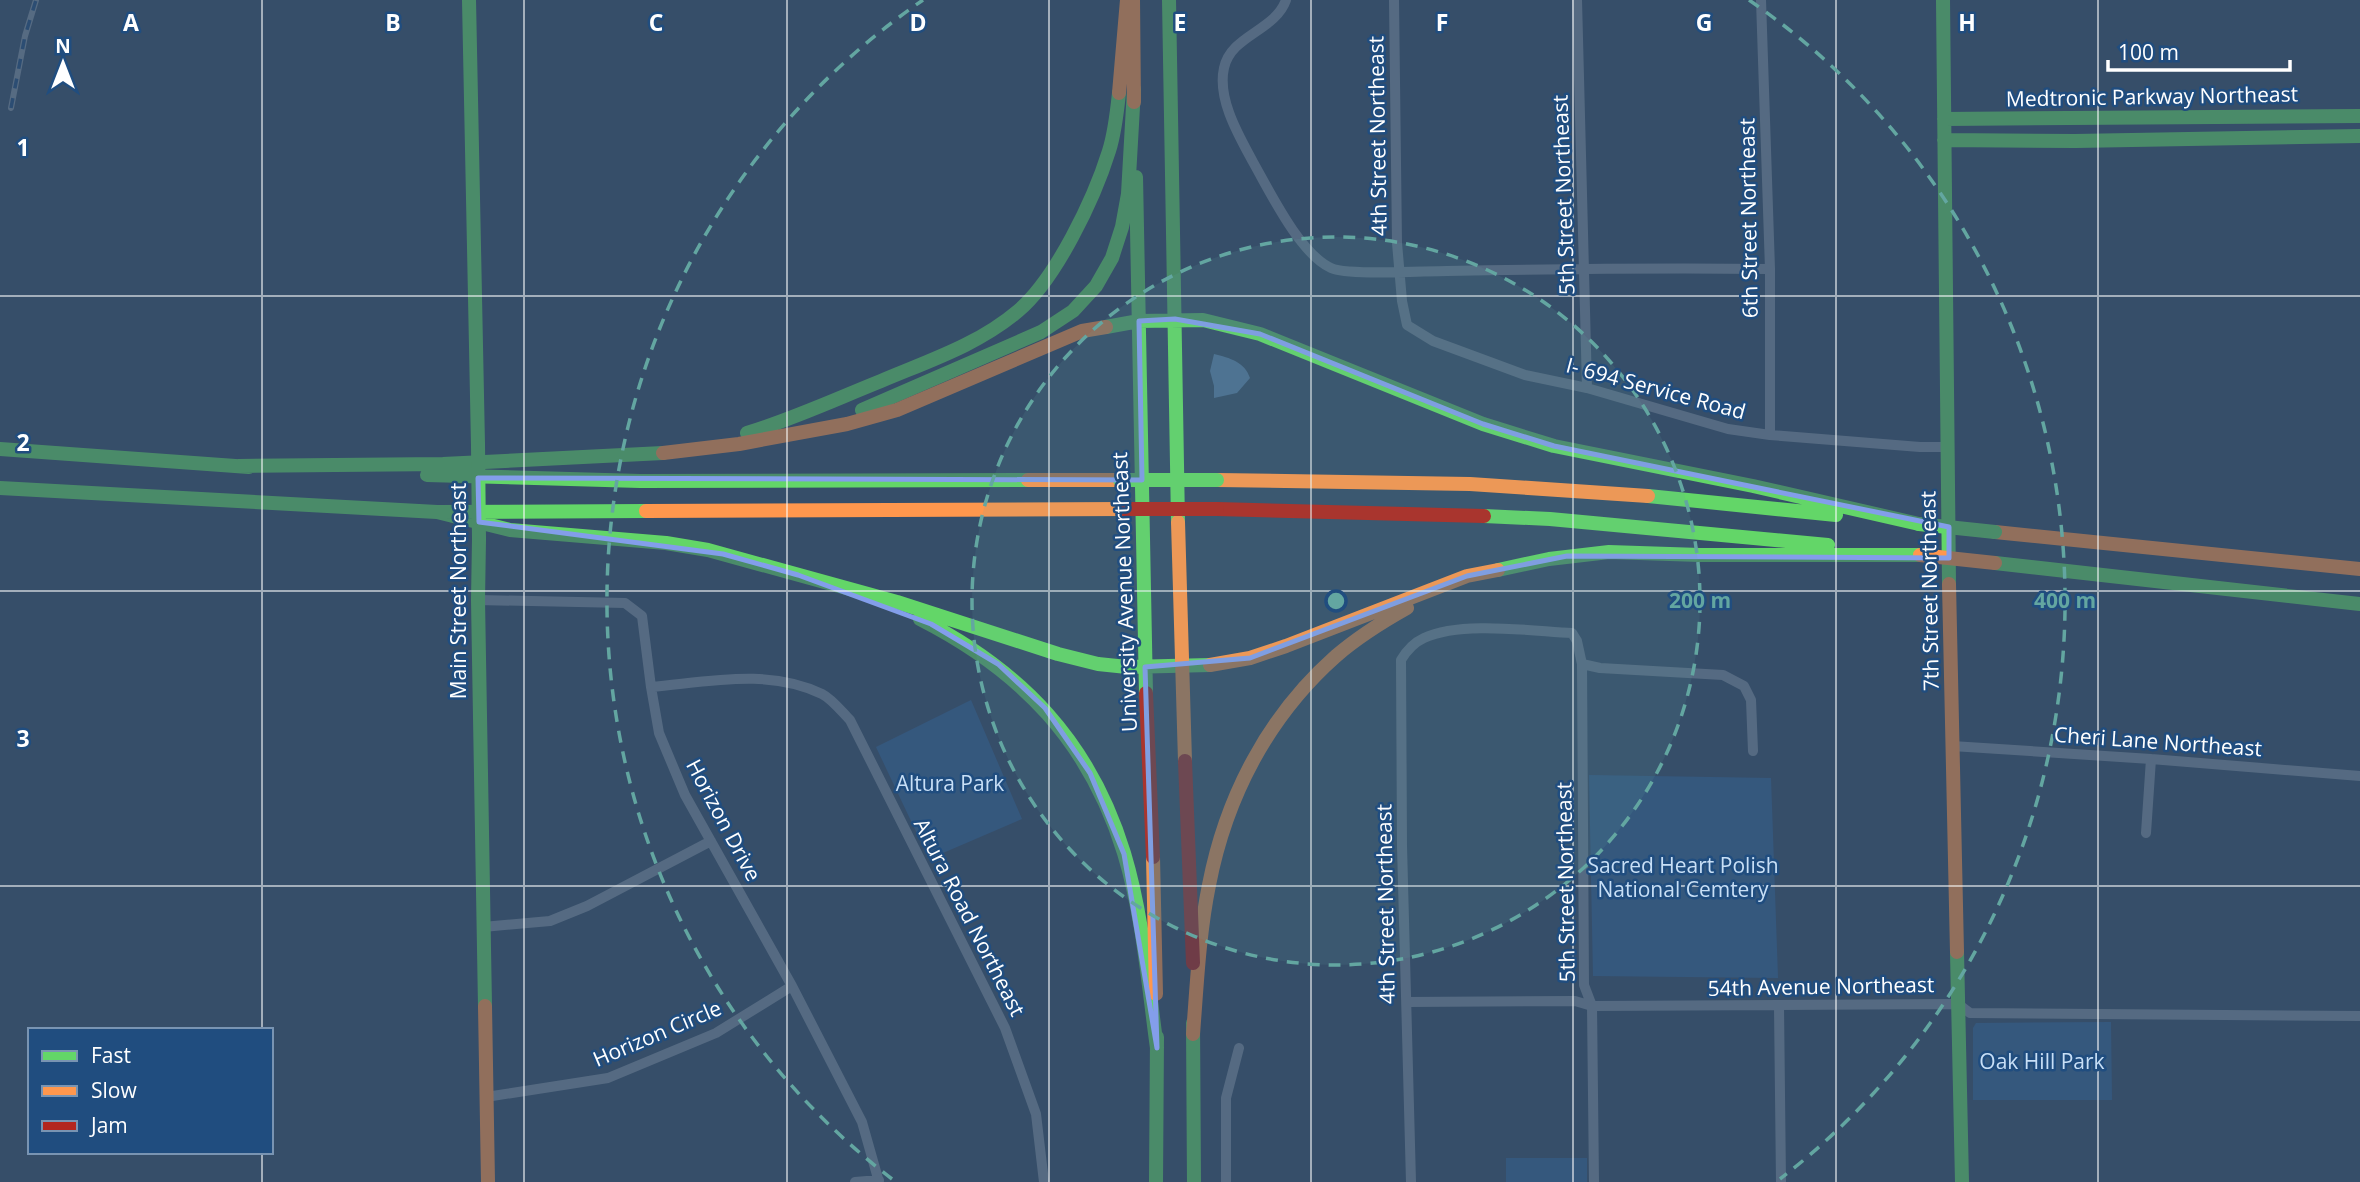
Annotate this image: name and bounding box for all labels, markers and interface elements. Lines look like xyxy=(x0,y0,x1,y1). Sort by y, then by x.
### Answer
text: A xyxy=(123,6,139,38)
text: B xyxy=(385,6,401,38)
text: C xyxy=(649,6,663,38)
text: D xyxy=(909,6,927,38)
text: E xyxy=(1174,6,1186,38)
text: F xyxy=(1436,6,1448,38)
text: G xyxy=(1696,6,1712,38)
text: H xyxy=(1958,6,1976,38)
north arrow xyxy=(28,28,98,98)
scale bar xyxy=(2108,28,2290,72)
text: N xyxy=(55,33,71,59)
street label: 4th Street Northeast xyxy=(1361,36,1393,236)
text: 100 m xyxy=(2118,38,2179,66)
street label: Medtronic Parkway Northeast xyxy=(2006,79,2298,113)
street label: 5th Street Northeast xyxy=(1546,94,1580,296)
street label: 6th Street Northeast xyxy=(1732,118,1764,318)
text: 1 xyxy=(16,131,30,163)
street label: I- 694 Service Road xyxy=(1563,351,1749,425)
text: 2 xyxy=(16,426,30,458)
street label: University Avenue Northeast xyxy=(1105,452,1143,732)
street label: Main Street Northeast xyxy=(444,483,472,699)
street label: 7th Street Northeast xyxy=(1913,491,1945,691)
text: 200 m xyxy=(1669,586,1731,614)
text: 400 m xyxy=(2034,586,2096,614)
centre of rings xyxy=(1324,589,1348,613)
street label: Cheri Lane Northeast xyxy=(2053,720,2263,762)
text: 3 xyxy=(16,722,30,754)
street label: Horizon Drive xyxy=(680,754,768,886)
park label: Altura Park xyxy=(896,769,1004,797)
street label: 5th Street Northeast xyxy=(1549,782,1581,982)
street label: 4th Street Northeast xyxy=(1369,804,1401,1004)
street label: Altura Road Northeast xyxy=(908,813,1032,1021)
park label: Sacred Heart Polish National Cemtery xyxy=(1587,851,1779,903)
street label: 54th Avenue Northeast xyxy=(1707,970,1935,1002)
street label: Horizon Circle xyxy=(588,993,726,1073)
legend xyxy=(28,1028,273,1154)
text: Fast xyxy=(91,1041,131,1069)
park label: Oak Hill Park xyxy=(1979,1047,2105,1075)
text: Slow xyxy=(91,1076,137,1104)
text: Jam xyxy=(89,1111,128,1139)

